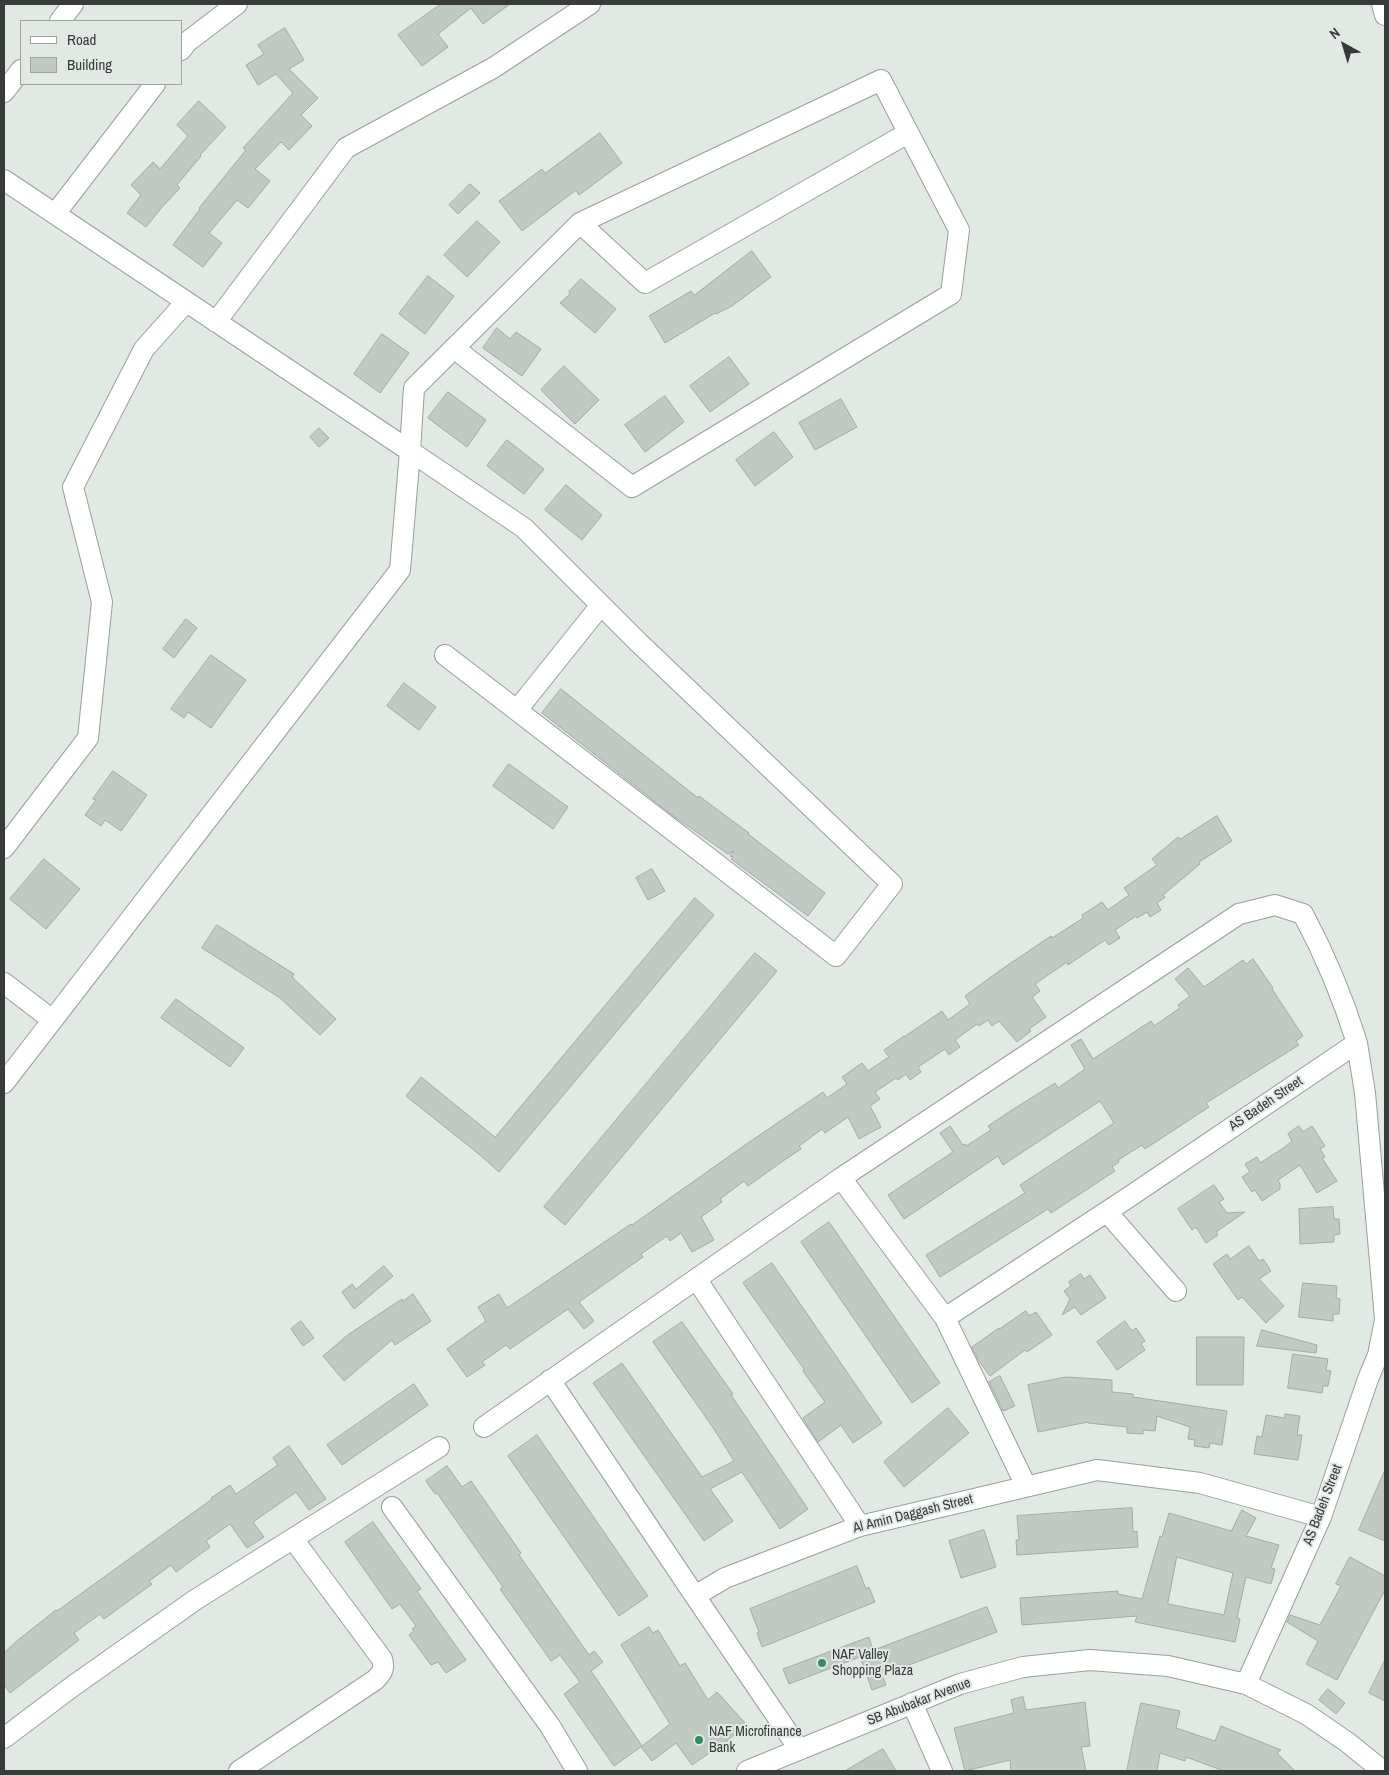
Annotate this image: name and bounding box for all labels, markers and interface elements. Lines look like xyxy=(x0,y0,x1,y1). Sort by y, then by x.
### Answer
legend xyxy=(20,20,182,85)
north arrow xyxy=(1319,20,1369,70)
text: N xyxy=(1326,24,1343,43)
text: Road xyxy=(67,29,96,50)
text: Building xyxy=(67,54,112,75)
street label: AS Badeh Street xyxy=(1226,1073,1306,1135)
street label: AS Badeh Street xyxy=(1300,1462,1346,1548)
street label: Al Amin Daggash Street xyxy=(851,1491,975,1537)
place label: NAF Valley Shopping Plaza xyxy=(832,1647,913,1680)
marker: NAF Valley Shopping Plaza xyxy=(816,1657,828,1669)
street label: SB Abubakar Avenue xyxy=(865,1675,973,1729)
place label: NAF Microfinance Bank xyxy=(709,1724,802,1756)
marker: NAF Microfinance Bank xyxy=(693,1734,705,1746)

